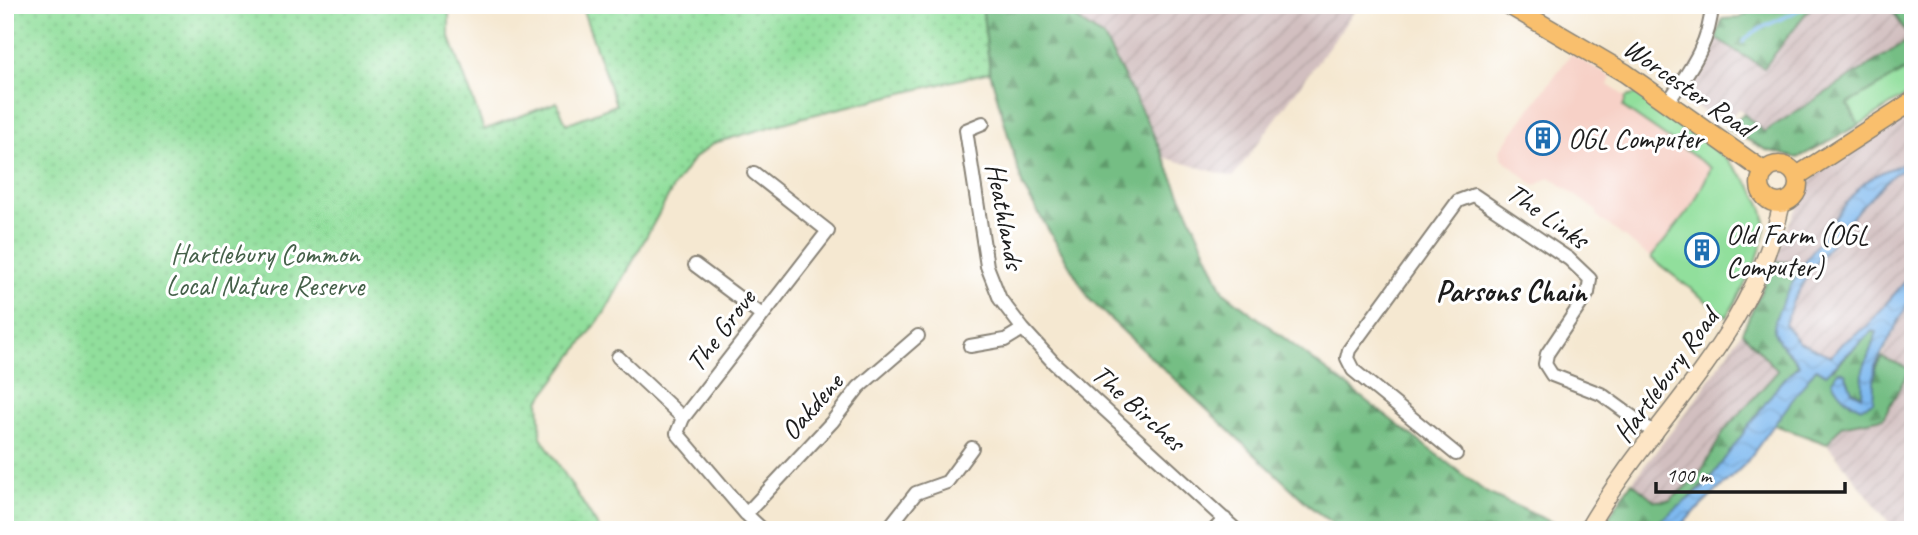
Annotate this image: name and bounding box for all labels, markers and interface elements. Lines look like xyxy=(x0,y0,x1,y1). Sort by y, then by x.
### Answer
street label: Worcester Road xyxy=(1617,30,1764,147)
building icon: OGL Computer xyxy=(1524,119,1562,157)
place label: OGL Computer xyxy=(1568,121,1706,156)
street label: Heathlands xyxy=(978,160,1033,275)
street label: The Links xyxy=(1500,175,1597,257)
place label: Old Farm (OGL Computer) xyxy=(1726,217,1868,284)
building icon: Old Farm (OGL Computer) xyxy=(1683,231,1721,269)
park label: Hartlebury Common Local Nature Reserve xyxy=(166,236,366,303)
district label: Parsons Chain xyxy=(1436,272,1588,310)
street label: The Grove xyxy=(678,281,764,379)
street label: Hartlebury Road xyxy=(1605,298,1728,449)
street label: The Birches xyxy=(1085,356,1195,460)
street label: Oakdene xyxy=(773,364,851,447)
scale bar xyxy=(1656,451,1844,495)
text: 100 m xyxy=(1666,462,1713,488)

